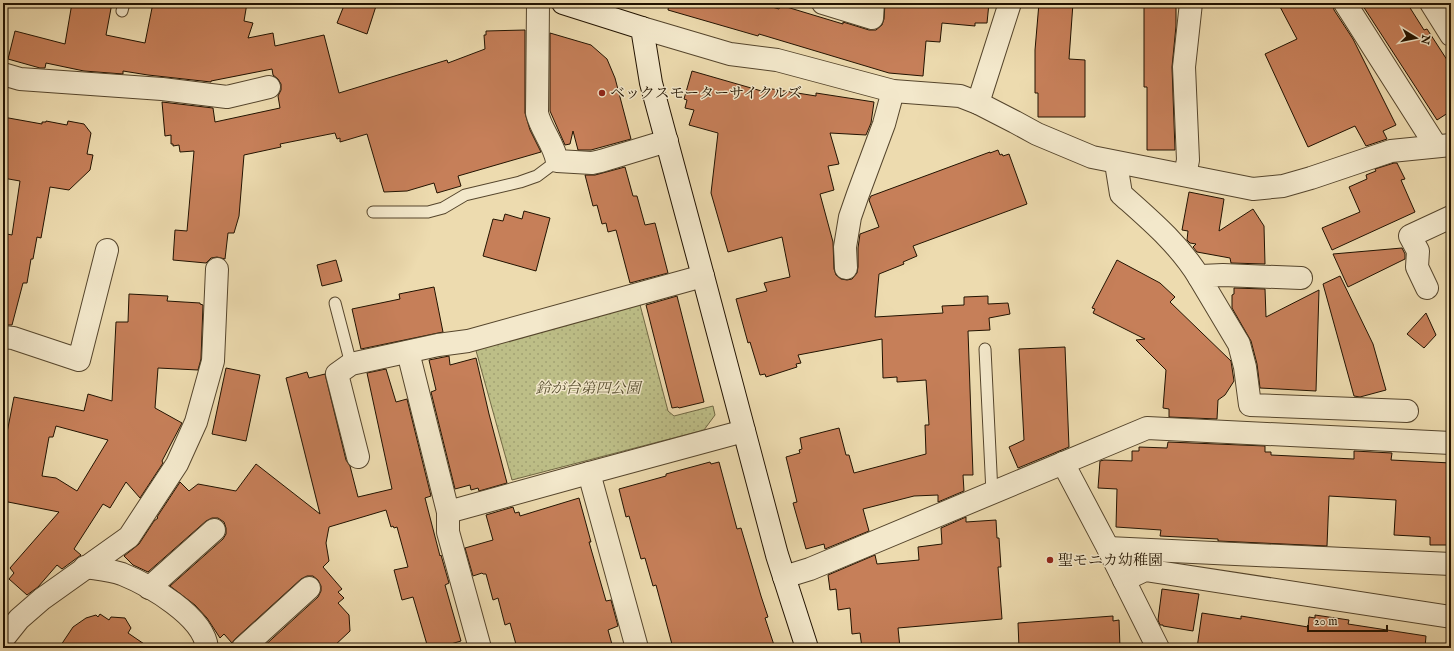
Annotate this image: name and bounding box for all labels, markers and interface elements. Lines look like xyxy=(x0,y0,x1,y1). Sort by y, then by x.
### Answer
north arrow xyxy=(1396,18,1436,58)
text: N xyxy=(1417,33,1433,46)
place label: ベックスモーターサイクルズ xyxy=(610,84,802,103)
marker: ベックスモーターサイクルズ xyxy=(597,88,607,98)
park label: 鈴が台第四公園 xyxy=(535,379,643,398)
place label: 聖モニカ幼稚園 xyxy=(1058,551,1163,570)
marker: 聖モニカ幼稚園 xyxy=(1045,555,1055,565)
scale bar xyxy=(1308,607,1387,633)
text: 20 m xyxy=(1314,614,1337,629)

